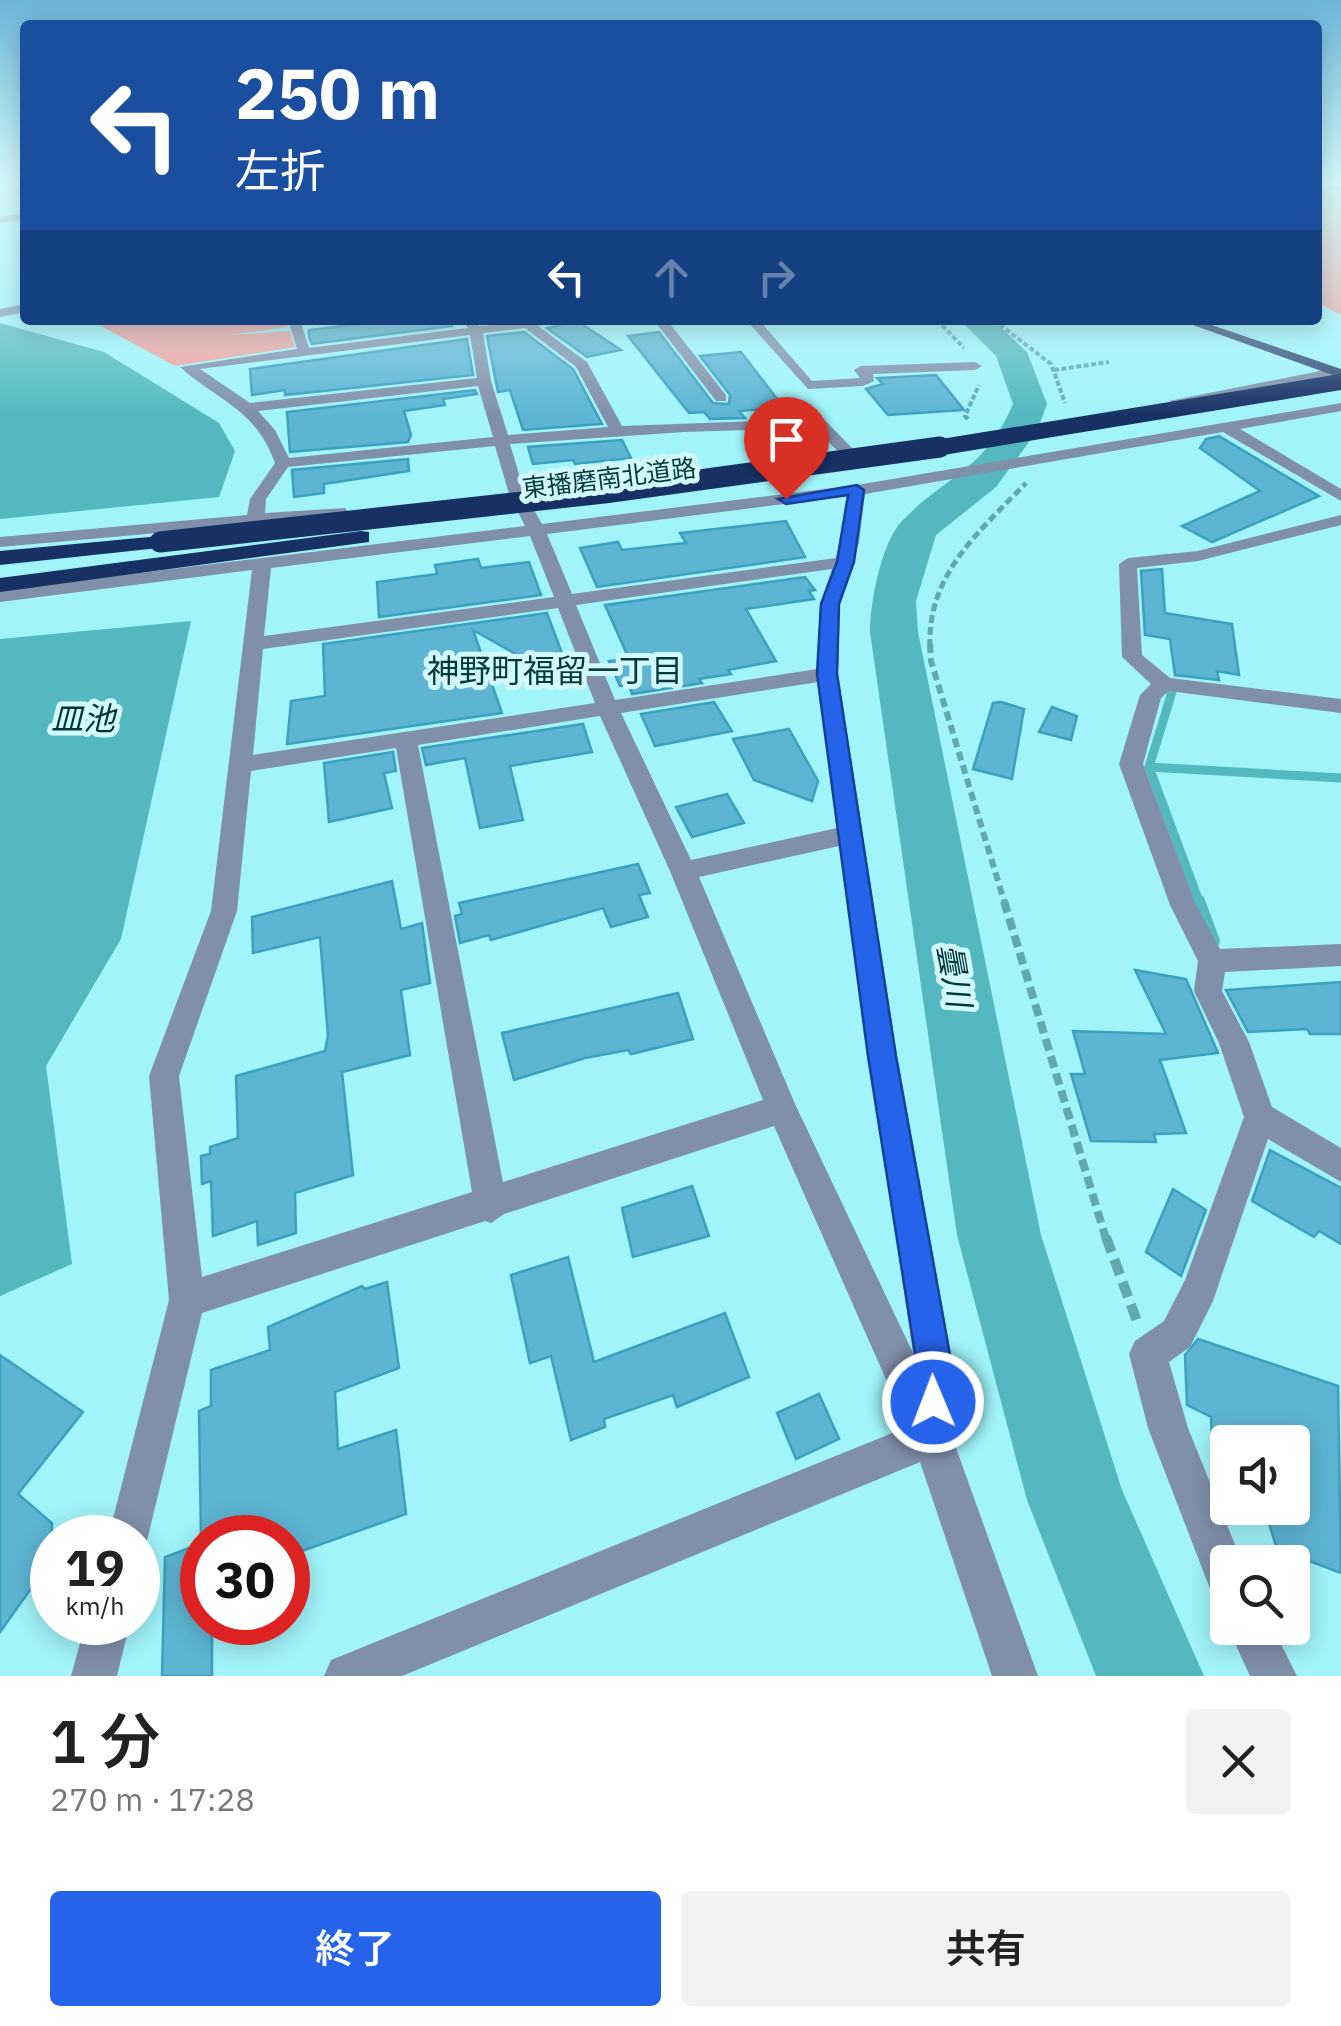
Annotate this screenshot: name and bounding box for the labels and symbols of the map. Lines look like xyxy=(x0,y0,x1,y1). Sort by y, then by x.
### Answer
pin xyxy=(744,397,829,500)
street label: 東播磨南北道路 xyxy=(520,450,698,505)
district label: 神野町福留一丁目 xyxy=(427,649,683,691)
water label: 皿池 xyxy=(51,697,118,739)
water label: 曇川 xyxy=(929,940,982,1013)
position arrow xyxy=(881,1350,985,1454)
speed limit sign: 30 xyxy=(180,1515,310,1645)

